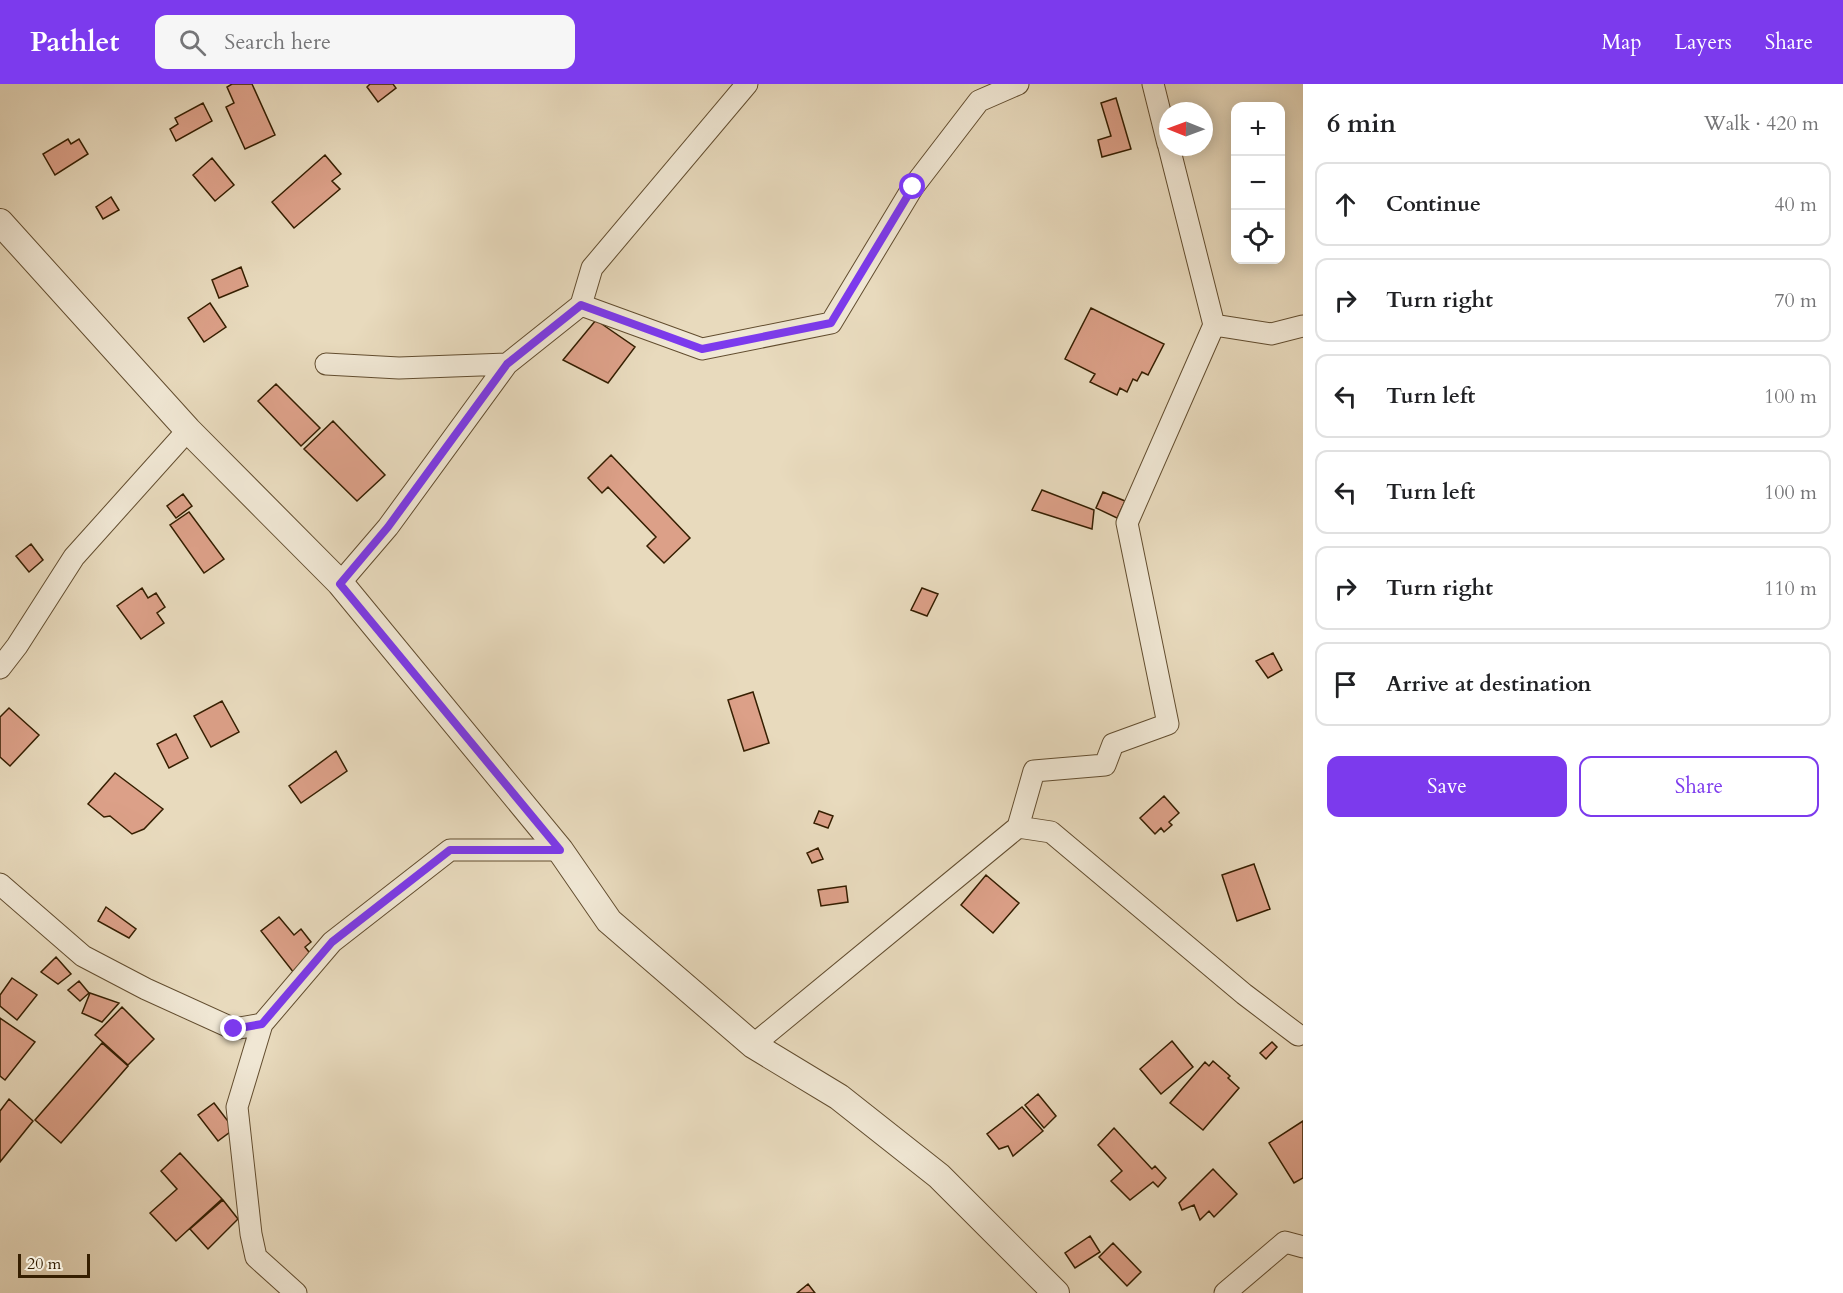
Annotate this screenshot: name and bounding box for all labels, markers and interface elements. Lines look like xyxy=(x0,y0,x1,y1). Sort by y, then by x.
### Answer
search box xyxy=(155,15,575,69)
text: Pathlet xyxy=(30,23,119,61)
icon: search xyxy=(176,26,209,59)
text: Search here xyxy=(224,27,331,57)
text: Map xyxy=(1602,28,1642,57)
text: Layers xyxy=(1675,28,1732,57)
text: Share xyxy=(1765,28,1813,57)
north arrow xyxy=(1159,102,1213,156)
map controls xyxy=(1231,102,1285,264)
button: + xyxy=(1231,102,1285,156)
text: 6 min xyxy=(1327,106,1396,141)
text: Walk · 420 m xyxy=(1704,110,1819,137)
button: − xyxy=(1231,156,1285,210)
route start xyxy=(899,173,925,199)
icon: ahead xyxy=(1329,188,1362,221)
text: Continue xyxy=(1386,189,1481,219)
text: 40 m xyxy=(1774,191,1817,218)
button: locate xyxy=(1231,210,1285,264)
icon: right xyxy=(1329,284,1362,317)
text: Turn right xyxy=(1386,285,1493,315)
text: 70 m xyxy=(1774,287,1817,314)
icon: left xyxy=(1329,380,1362,413)
text: Turn left xyxy=(1386,381,1475,411)
text: 100 m xyxy=(1764,383,1817,410)
icon: left xyxy=(1329,476,1362,509)
text: Turn left xyxy=(1386,477,1475,507)
text: 100 m xyxy=(1764,479,1817,506)
icon: right xyxy=(1329,572,1362,605)
text: Turn right xyxy=(1386,573,1493,603)
text: 110 m xyxy=(1764,575,1817,602)
icon: arrive xyxy=(1329,668,1362,701)
text: Arrive at destination xyxy=(1386,669,1591,699)
button: Save xyxy=(1327,756,1567,817)
button: Share xyxy=(1579,756,1819,817)
route end xyxy=(220,1015,246,1041)
scale bar xyxy=(18,1251,90,1278)
text: 20 m xyxy=(27,1253,61,1275)

